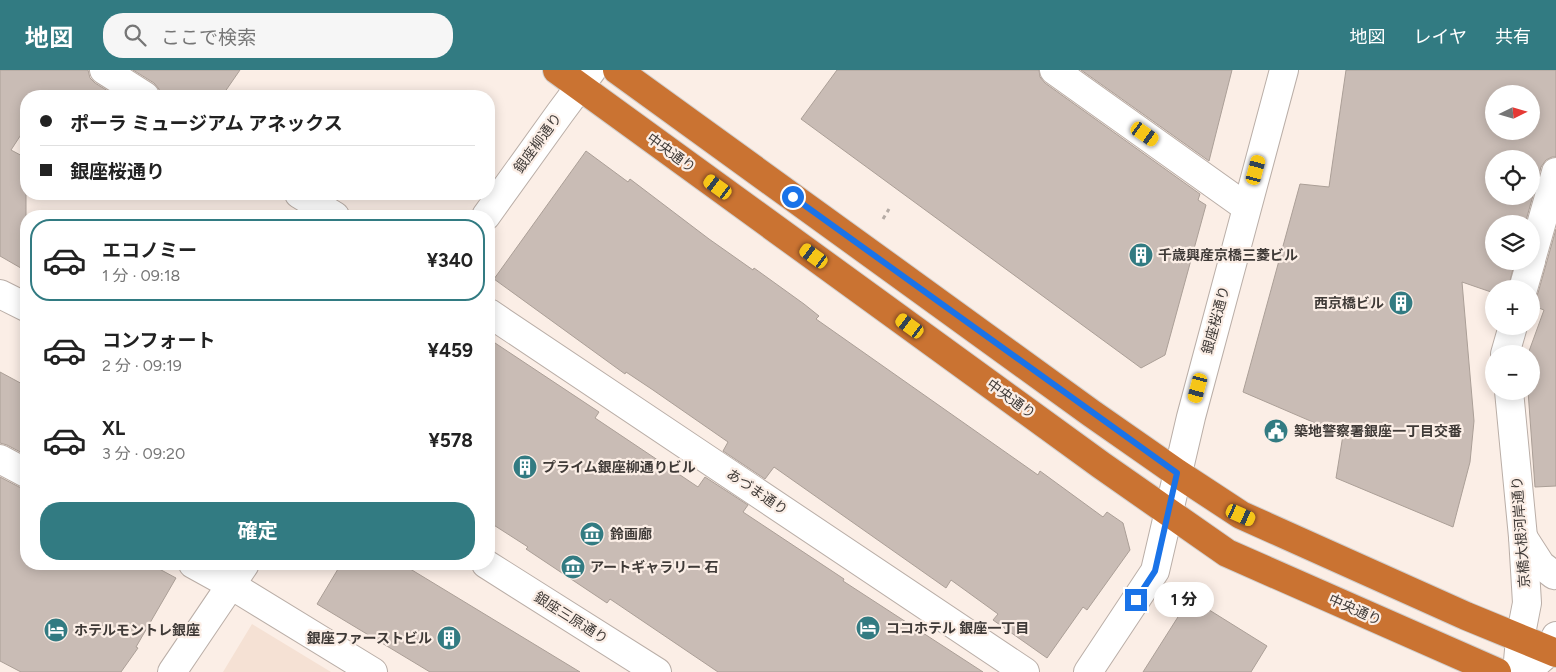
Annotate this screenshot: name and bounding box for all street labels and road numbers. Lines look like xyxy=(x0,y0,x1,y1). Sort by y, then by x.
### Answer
street label: 銀座柳通り xyxy=(511,110,565,176)
street label: 中央通り xyxy=(643,130,699,176)
street label: 銀座桜通り xyxy=(1199,284,1233,356)
street label: 中央通り xyxy=(983,376,1039,422)
street label: あづま通り xyxy=(723,465,791,519)
street label: 京橋大根河岸通り xyxy=(1509,476,1533,588)
street label: 銀座三原通り xyxy=(531,589,611,647)
street label: 中央通り xyxy=(1326,591,1384,629)

